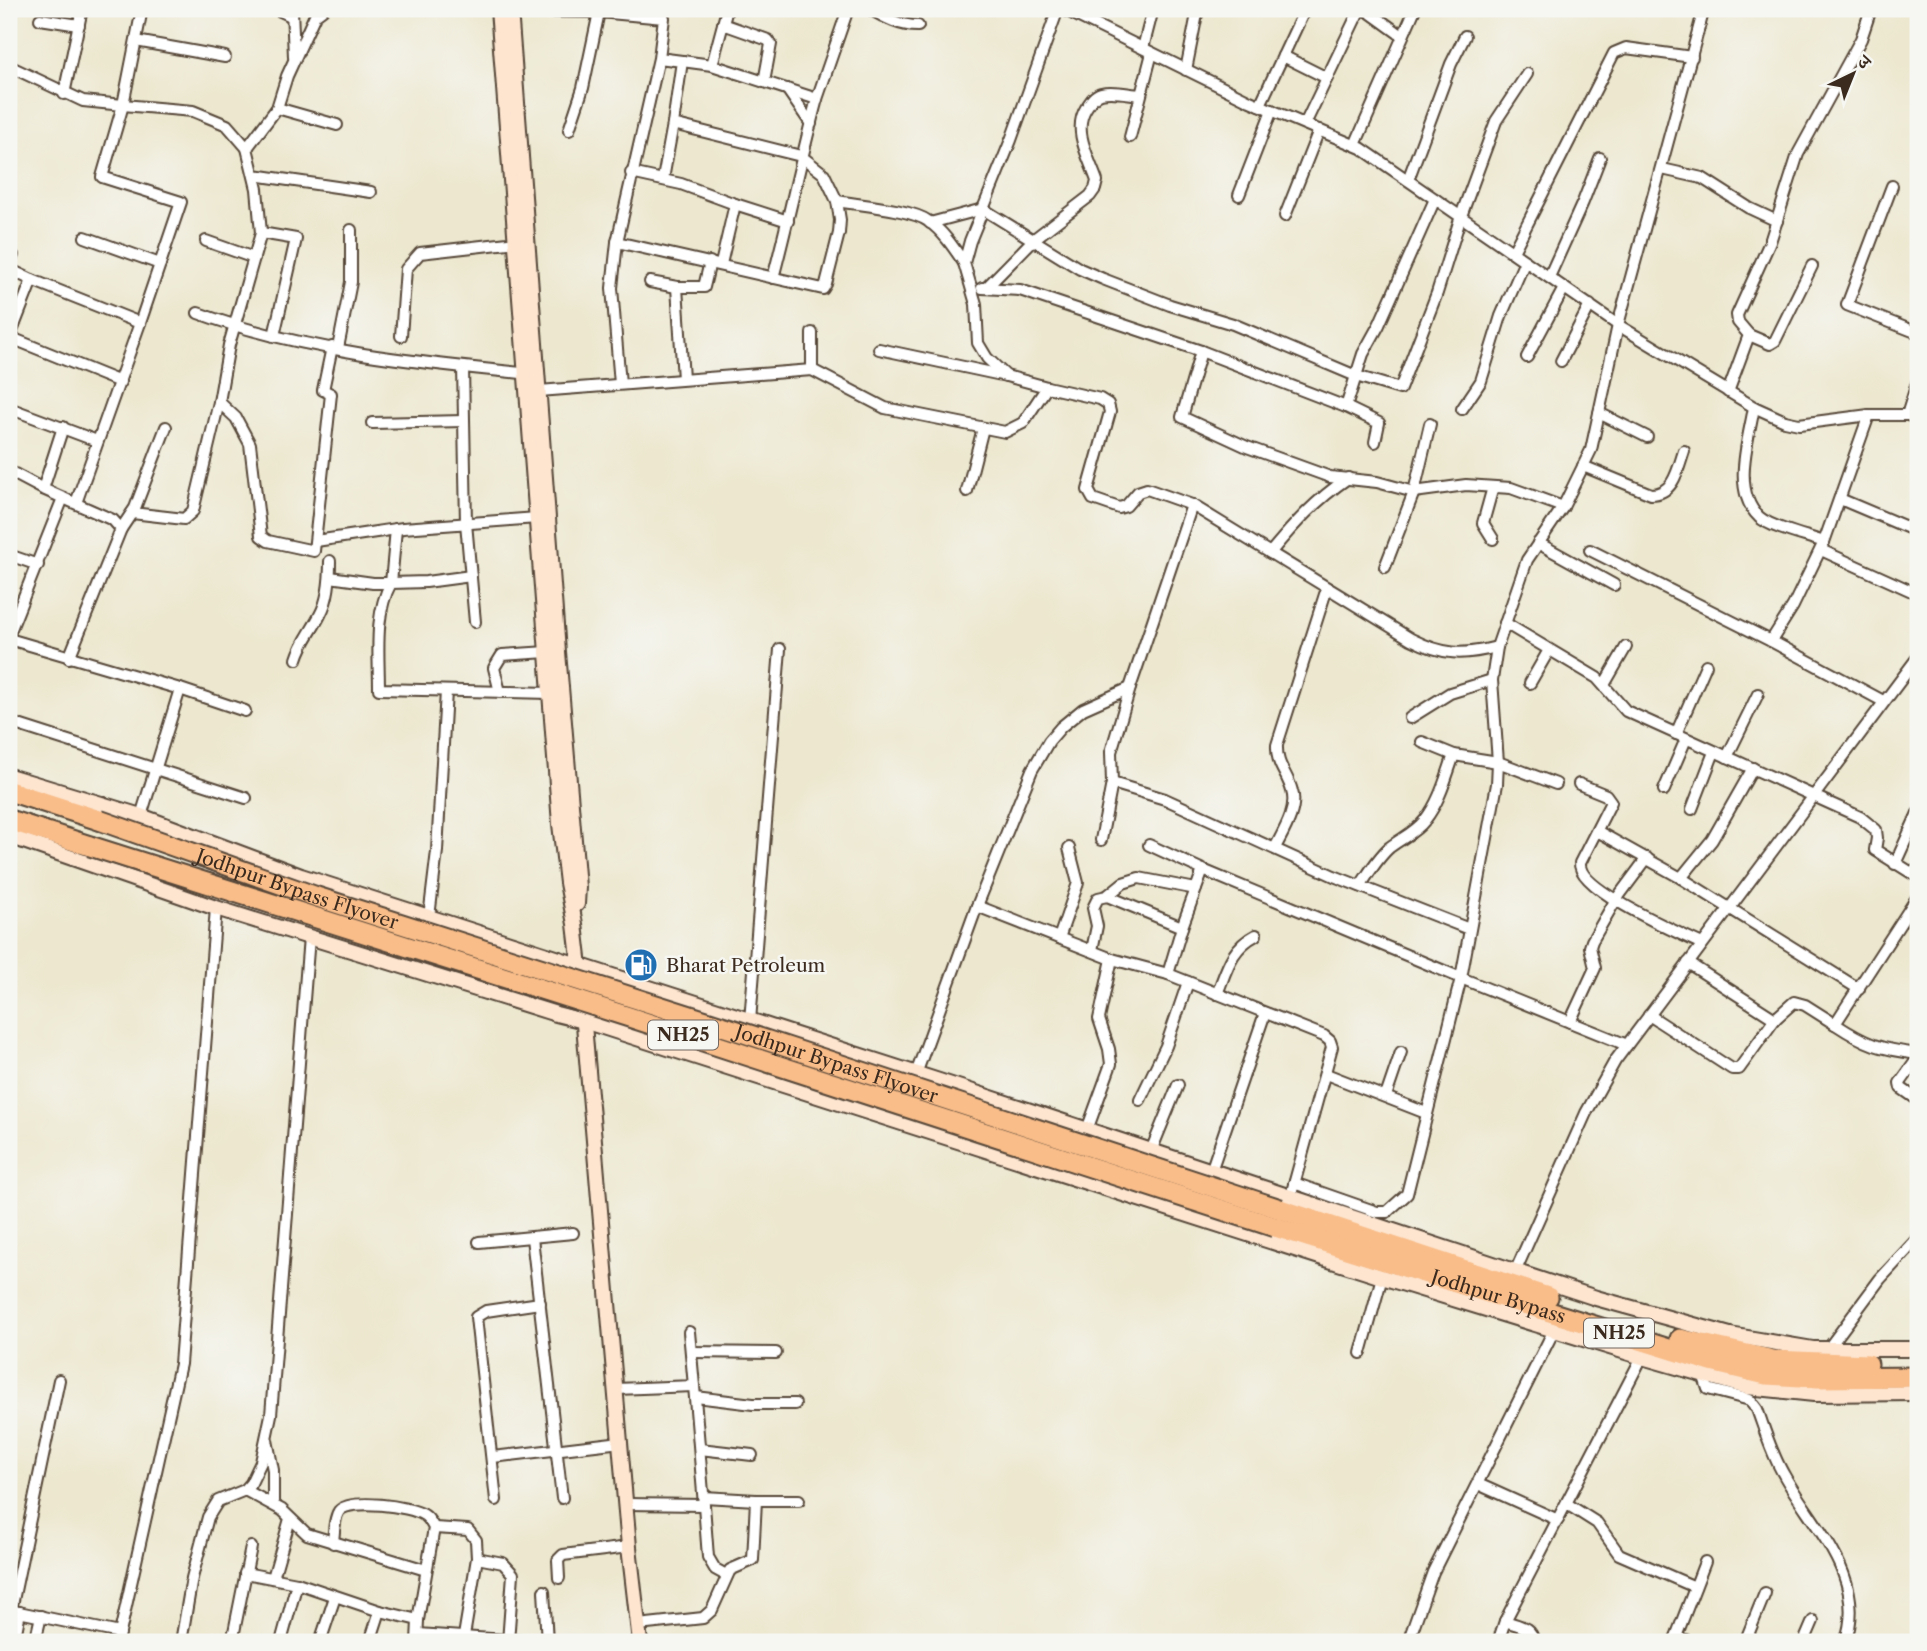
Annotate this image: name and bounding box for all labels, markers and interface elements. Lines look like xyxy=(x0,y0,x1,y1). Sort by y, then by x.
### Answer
north arrow xyxy=(1818,38,1888,108)
text: उ xyxy=(1851,49,1877,75)
street label: Jodhpur Bypass Flyover xyxy=(190,843,401,934)
fuel station icon: Bharat Petroleum xyxy=(622,946,660,984)
place label: Bharat Petroleum xyxy=(666,954,826,977)
street label: Jodhpur Bypass Flyover xyxy=(730,1019,941,1107)
road number: NH25 xyxy=(648,1020,718,1050)
street label: Jodhpur Bypass xyxy=(1426,1264,1569,1328)
road number: NH25 xyxy=(1584,1318,1654,1348)

